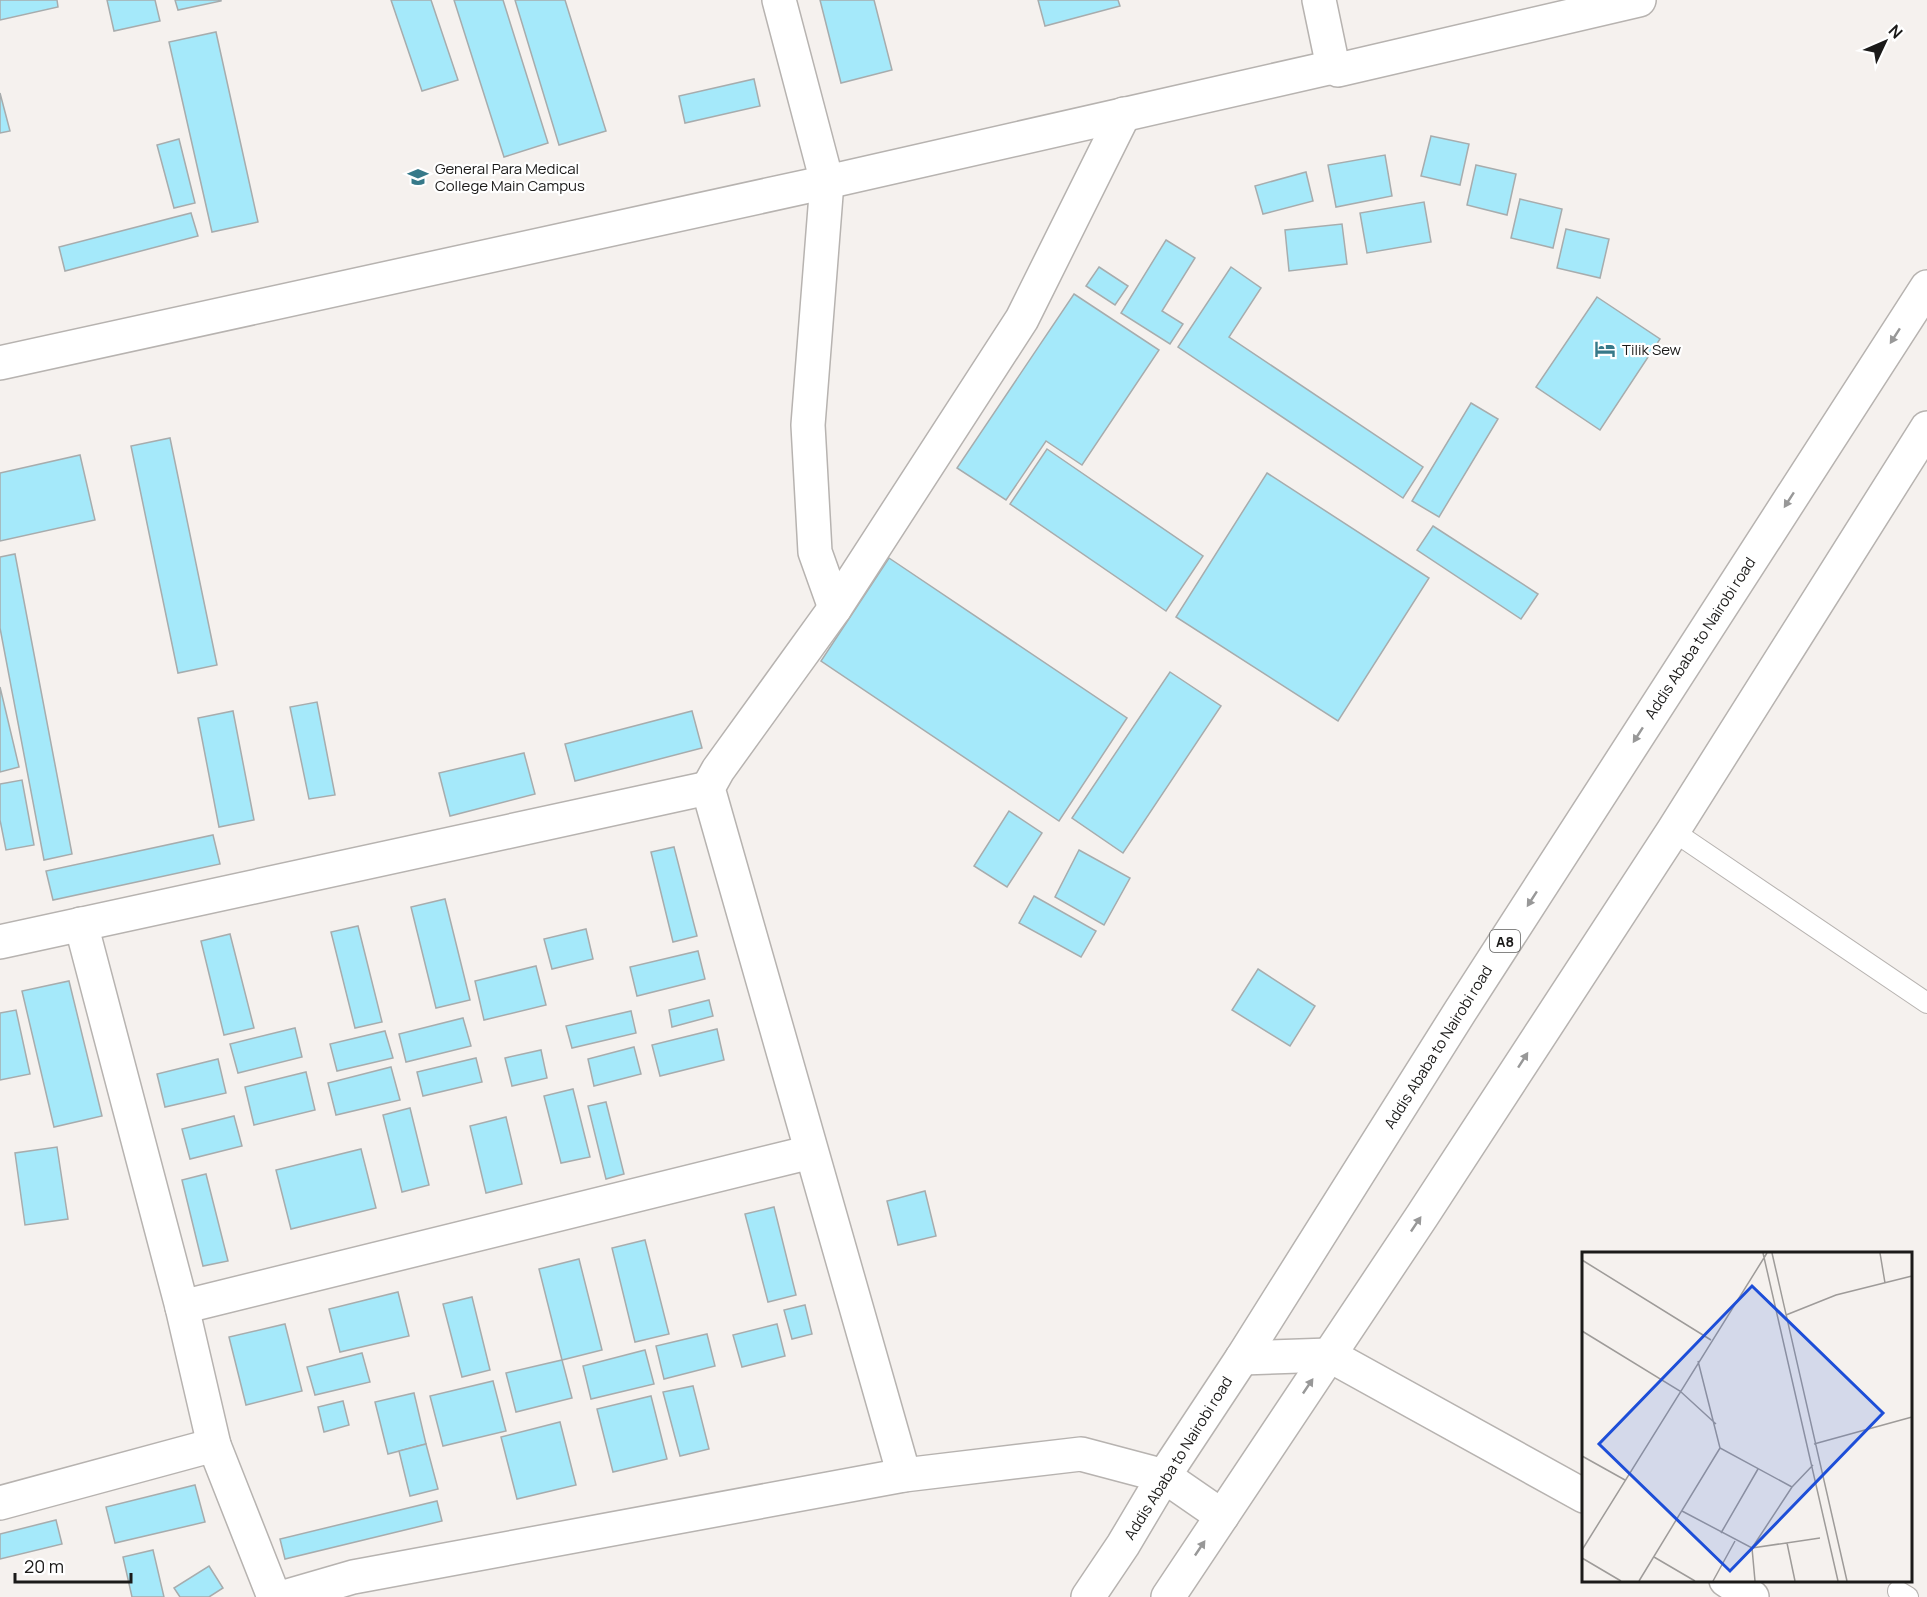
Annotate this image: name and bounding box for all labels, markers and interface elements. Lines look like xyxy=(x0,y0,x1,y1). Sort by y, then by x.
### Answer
north arrow xyxy=(1855,12,1915,72)
text: N xyxy=(1884,20,1908,43)
place label: General Para Medical College Main Campus xyxy=(435,158,585,196)
school or university icon: General Para Medical College Main Campus xyxy=(406,165,430,189)
one-way arrow xyxy=(1889,328,1901,344)
hotel icon: Tilik Sew xyxy=(1593,337,1617,361)
place label: Tilik Sew xyxy=(1622,339,1682,360)
one-way arrow xyxy=(1784,492,1795,508)
street label: Addis Ababa to Nairobi road xyxy=(1640,553,1760,723)
one-way arrow xyxy=(1632,726,1644,742)
one-way arrow xyxy=(1527,890,1538,907)
road number: A8 xyxy=(1490,930,1520,952)
street label: Addis Ababa to Nairobi road xyxy=(1379,961,1497,1133)
one-way arrow xyxy=(1517,1053,1529,1069)
one-way arrow xyxy=(1410,1216,1422,1232)
inset map xyxy=(1582,1252,1912,1582)
street label: Addis Ababa to Nairobi road xyxy=(1119,1372,1237,1544)
one-way arrow xyxy=(1302,1378,1313,1394)
one-way arrow xyxy=(1194,1541,1206,1557)
scale bar xyxy=(15,1546,130,1584)
text: 20 m xyxy=(24,1554,64,1578)

